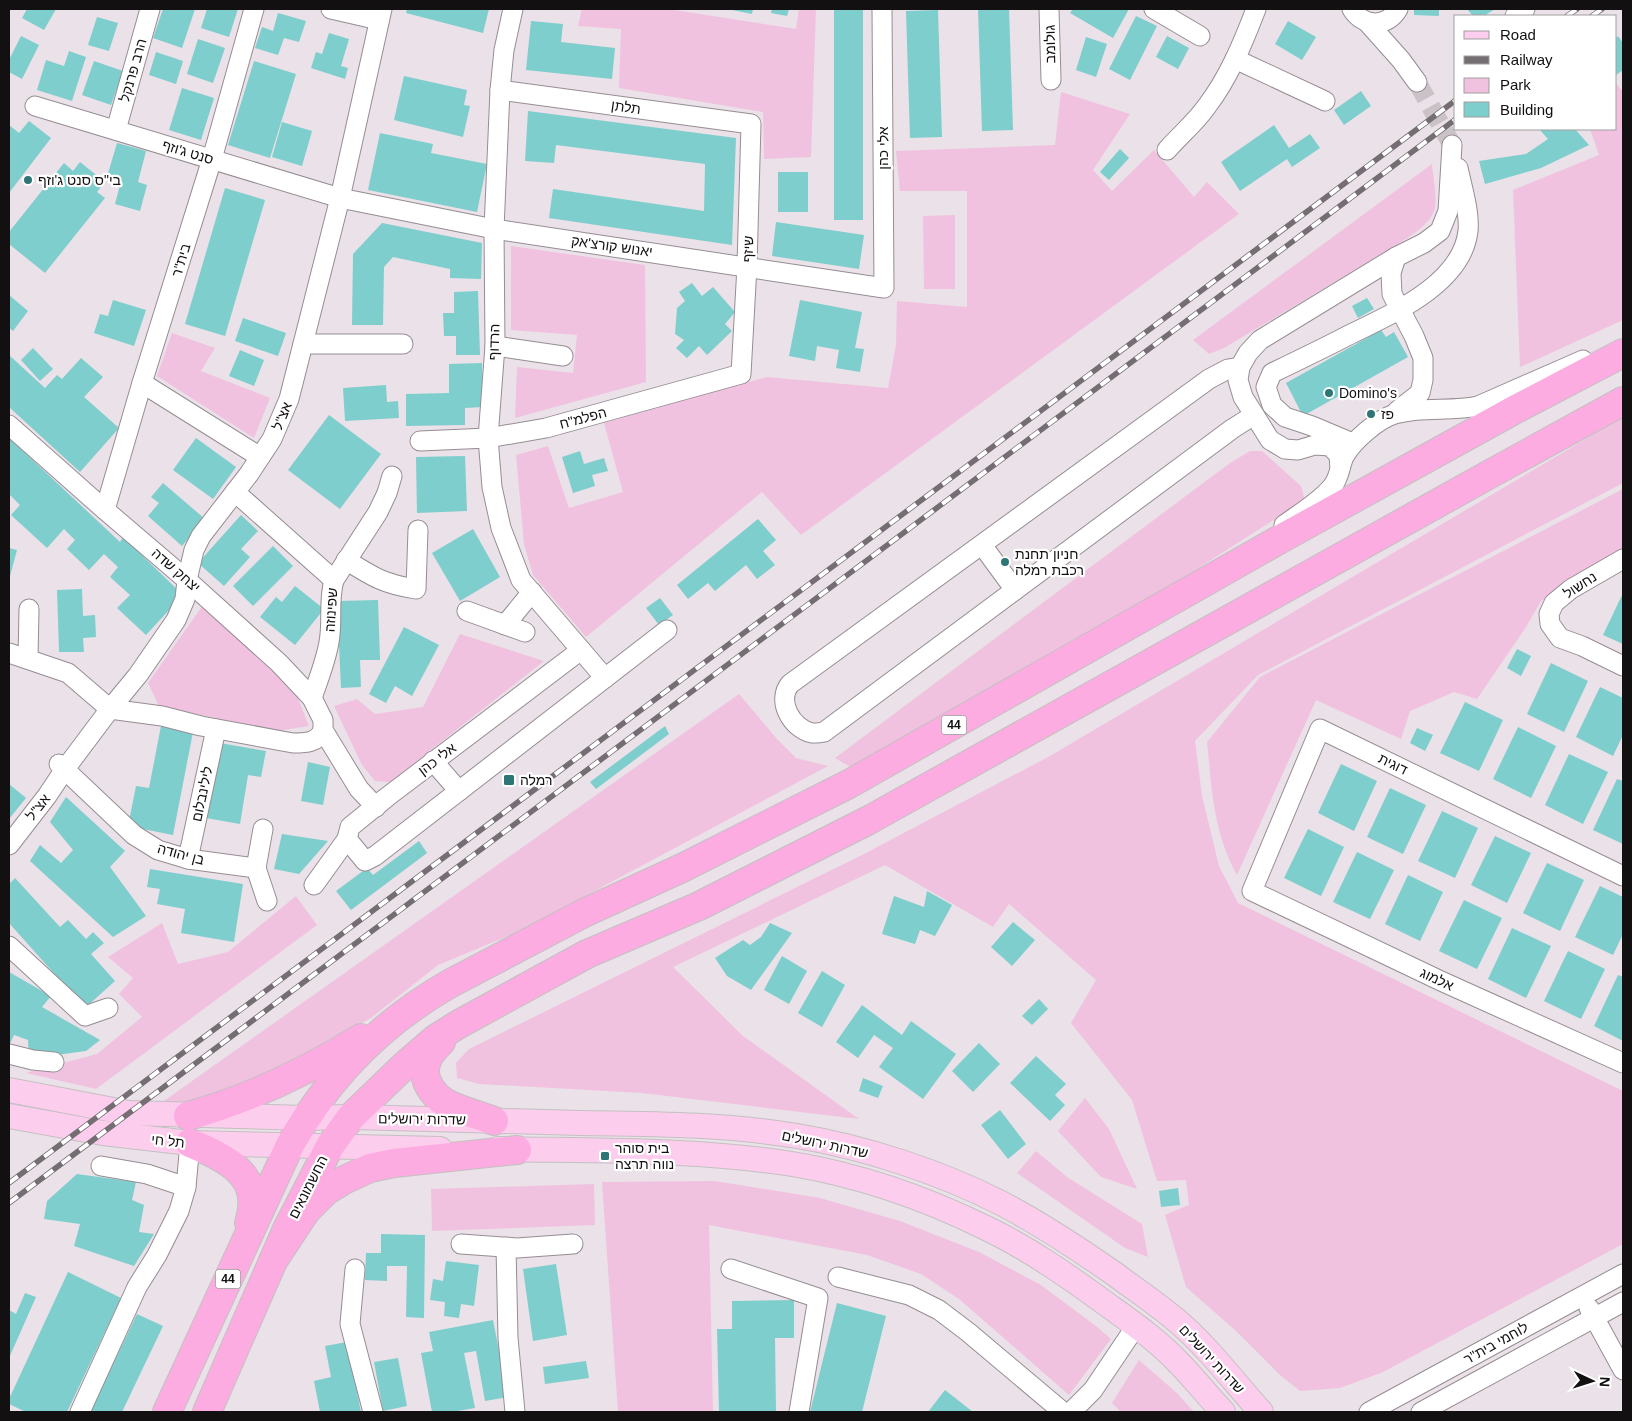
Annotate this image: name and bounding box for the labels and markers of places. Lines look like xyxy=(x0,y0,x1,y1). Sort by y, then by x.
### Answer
place label: בי"ס סנט ג'וזף xyxy=(38,172,121,188)
marker: בי"ס סנט ג'וזף xyxy=(22,174,34,186)
place label: Domino's xyxy=(1339,385,1397,401)
marker: Domino's xyxy=(1323,387,1335,399)
place label: פז xyxy=(1381,406,1394,422)
marker: פז xyxy=(1365,408,1377,420)
place label: חניון תחנת רכבת רמלה xyxy=(1015,546,1084,578)
marker: חניון תחנת רכבת רמלה xyxy=(999,556,1011,568)
place label: רמלה xyxy=(520,772,553,788)
marker: רמלה xyxy=(502,773,516,787)
place label: בית סוהר נווה תרצה xyxy=(615,1140,674,1172)
marker: בית סוהר נווה תרצה xyxy=(599,1150,611,1162)

